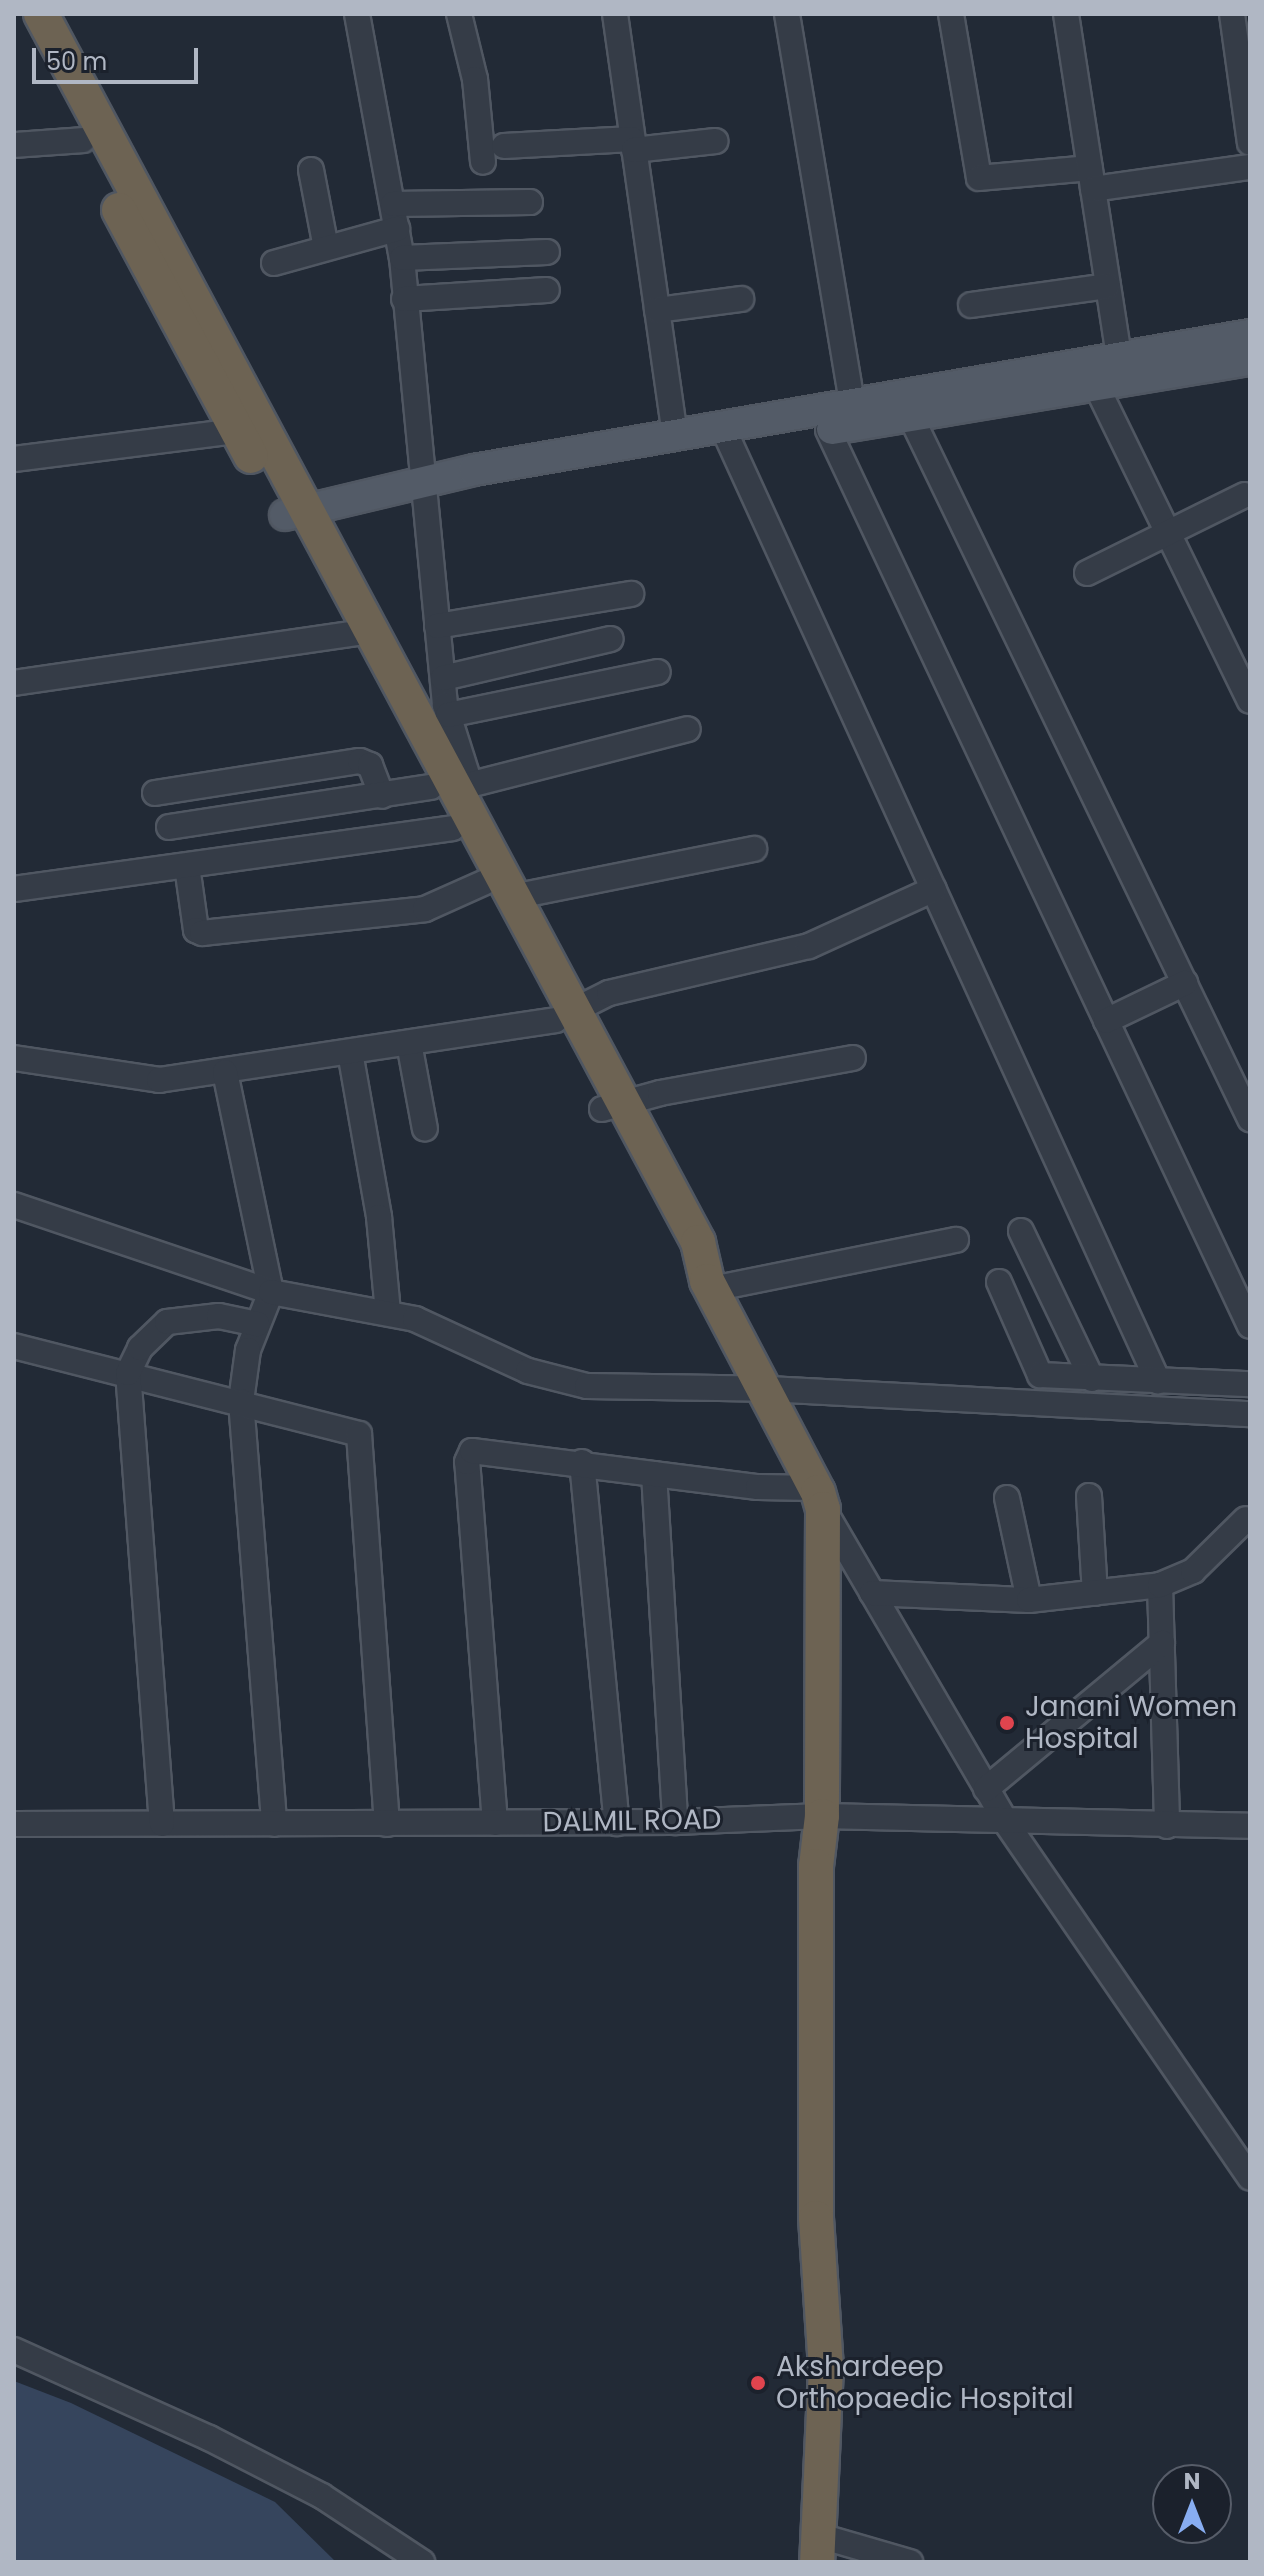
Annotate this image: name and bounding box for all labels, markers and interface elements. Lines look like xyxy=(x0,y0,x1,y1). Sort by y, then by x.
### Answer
scale bar xyxy=(36,32,202,82)
text: 50 m xyxy=(46,45,107,78)
place label: Janani Women Hospital xyxy=(1025,1690,1237,1756)
marker: Janani Women Hospital xyxy=(996,1712,1018,1734)
street label: DALMIL ROAD xyxy=(542,1803,722,1839)
place label: Akshardeep Orthopaedic Hospital xyxy=(776,2350,1074,2416)
marker: Akshardeep Orthopaedic Hospital xyxy=(747,2372,769,2394)
north arrow xyxy=(1152,2464,1232,2544)
text: N xyxy=(1184,2466,1200,2497)

